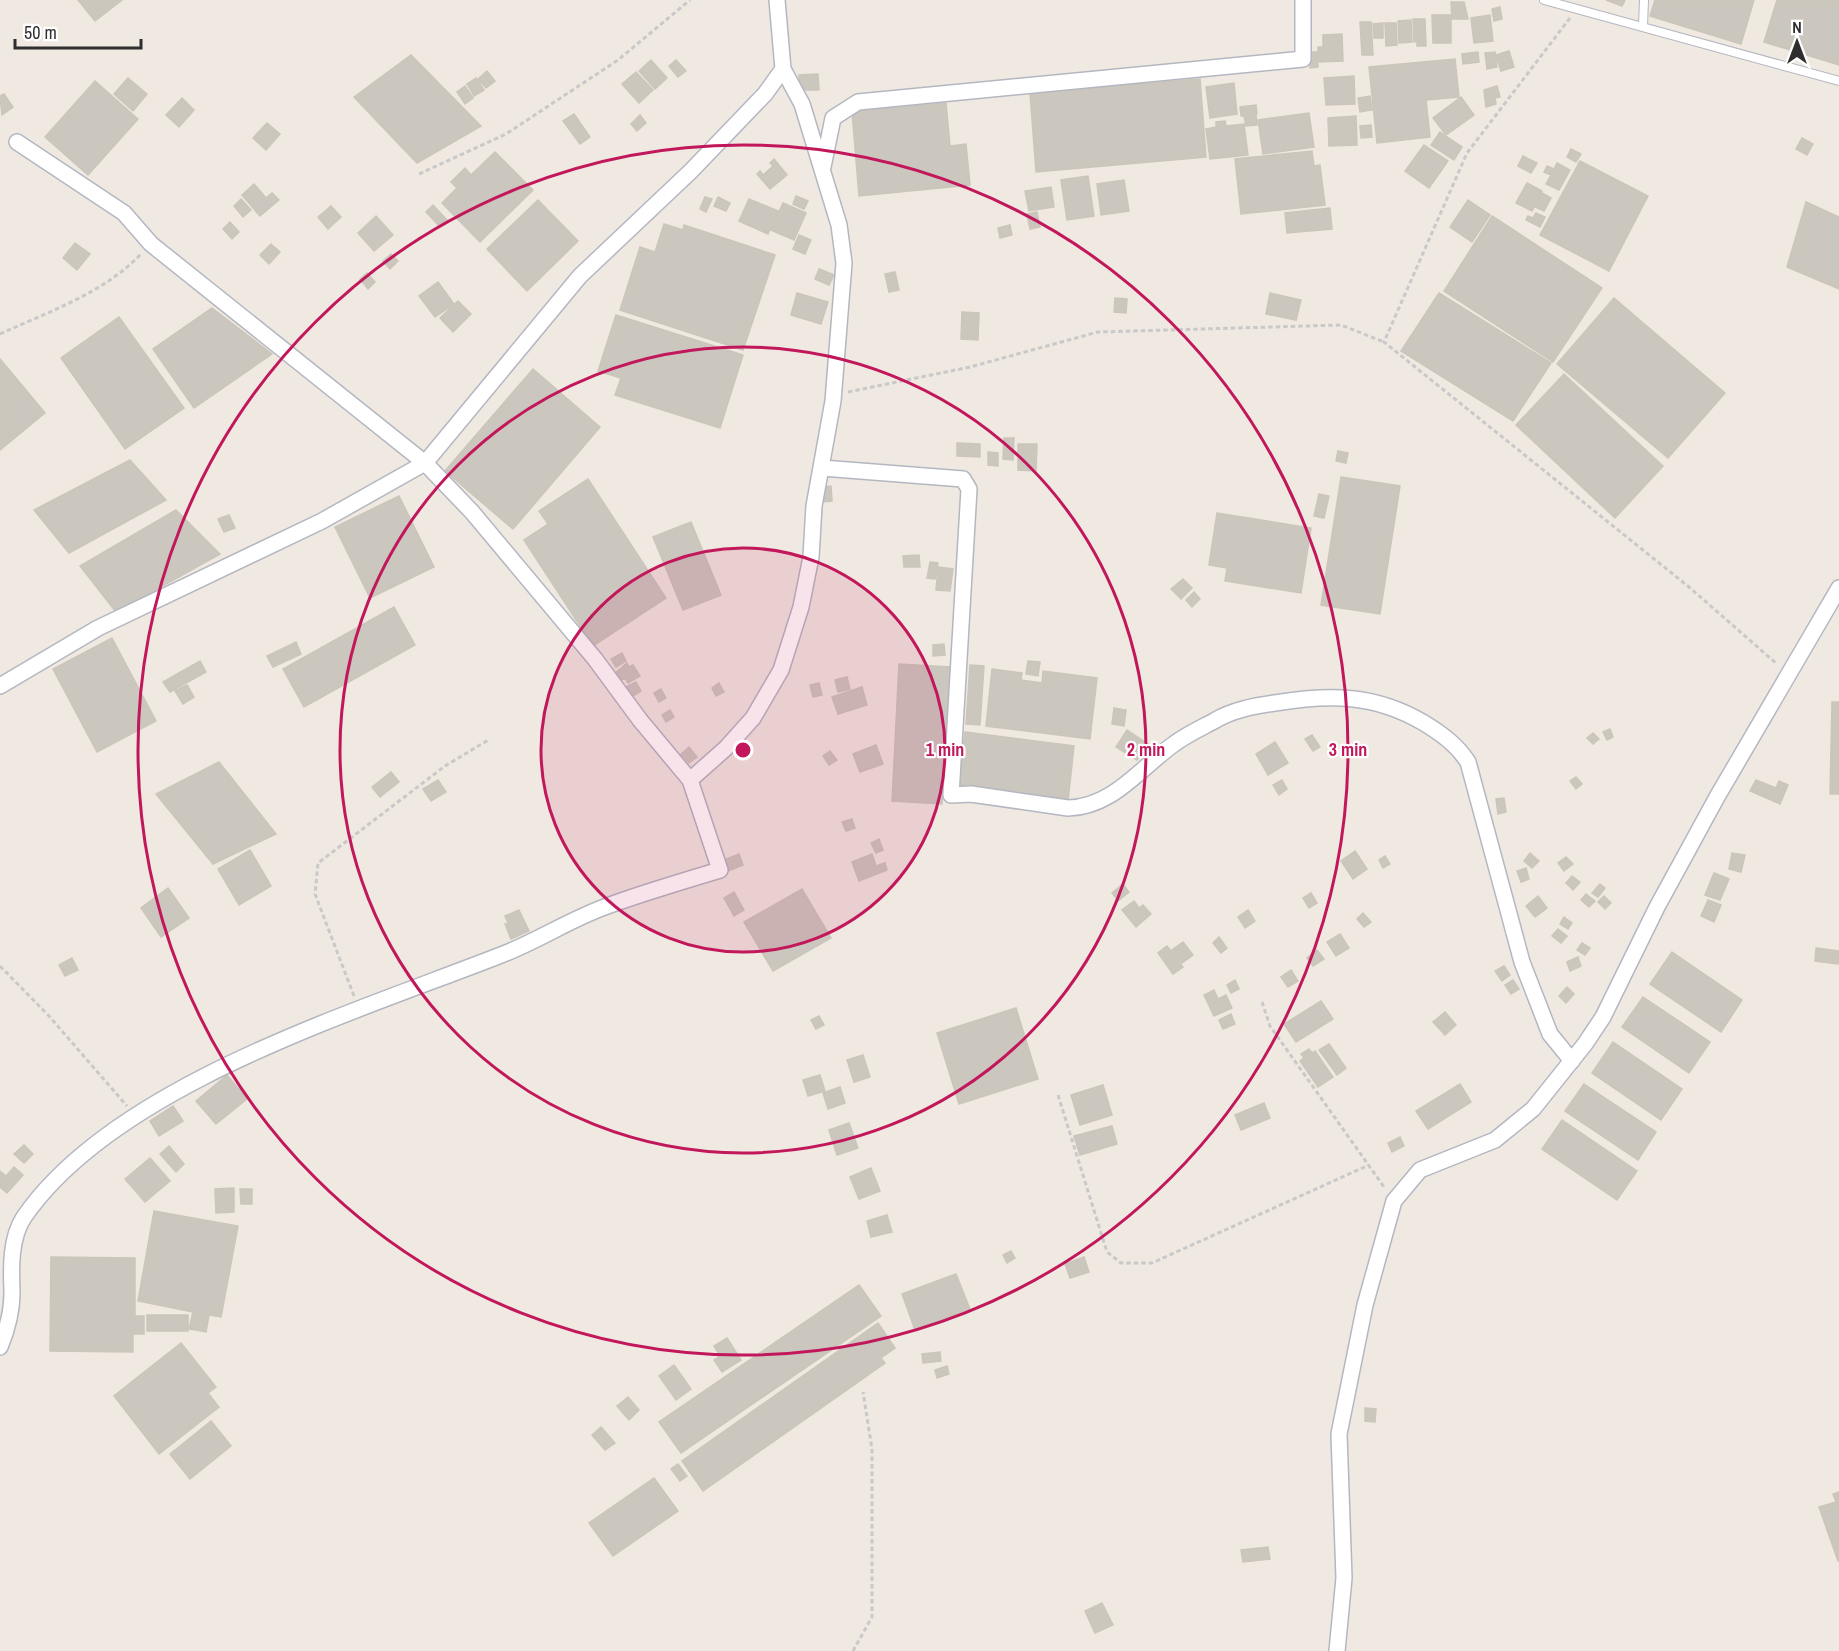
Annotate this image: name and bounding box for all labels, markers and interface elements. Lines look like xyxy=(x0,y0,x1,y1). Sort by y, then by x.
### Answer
scale bar xyxy=(15,12,141,50)
north arrow xyxy=(1767,12,1827,72)
text: N xyxy=(1792,16,1802,38)
text: 50 m xyxy=(24,20,57,45)
text: 1 min xyxy=(926,737,964,762)
text: 2 min xyxy=(1127,737,1165,762)
text: 3 min xyxy=(1329,737,1367,762)
centre of rings xyxy=(733,740,753,760)

